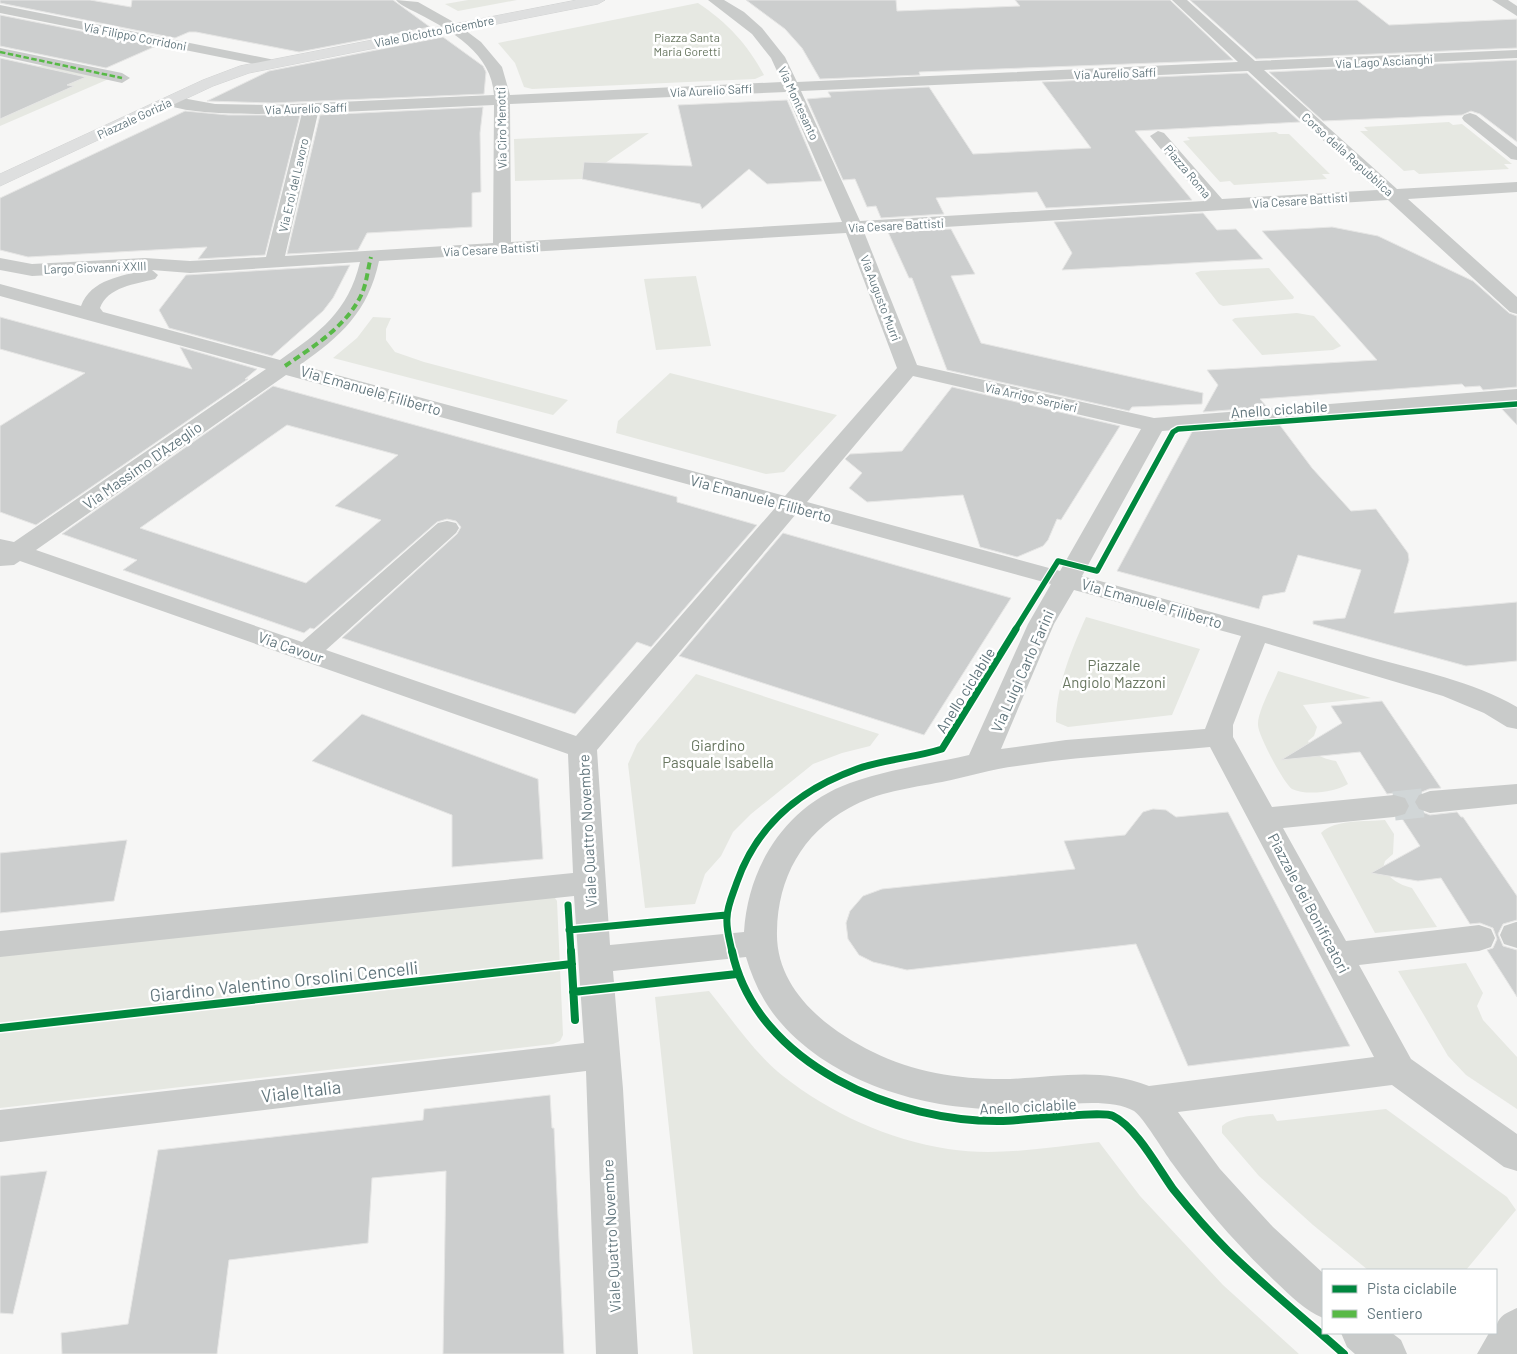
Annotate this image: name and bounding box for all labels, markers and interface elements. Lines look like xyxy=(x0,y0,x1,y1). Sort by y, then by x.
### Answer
street label: Viale Diciotto Dicembre xyxy=(373,13,495,49)
street label: Via Filippo Corridoni xyxy=(82,19,188,53)
park label: Piazza Santa Maria Goretti xyxy=(654,30,720,58)
street label: Via Lago Ascianghi xyxy=(1335,51,1433,71)
street label: Via Montesanto xyxy=(776,64,822,142)
street label: Via Aurelio Saffi xyxy=(1074,65,1156,81)
street label: Via Aurelio Saffi xyxy=(670,81,752,99)
street label: Via Ciro Menotti xyxy=(493,87,509,169)
street label: Piazzale Gorizia xyxy=(95,95,173,141)
street label: Via Aurelio Saffi xyxy=(265,100,347,116)
street label: Corso della Repubblica xyxy=(1300,109,1396,199)
street label: Via Eroi del Lavoro xyxy=(275,137,311,233)
street label: Piazza Roma xyxy=(1162,141,1214,201)
street label: Via Cesare Battisti xyxy=(1252,190,1348,210)
street label: Via Cesare Battisti xyxy=(848,216,944,234)
street label: Via Cesare Battisti xyxy=(443,240,539,258)
street label: Via Augusto Murri xyxy=(858,253,904,343)
street label: Largo Giovanni XXIII xyxy=(43,258,147,276)
street label: Via Emanuele Filiberto xyxy=(298,361,444,419)
street label: Via Arrigo Serpieri xyxy=(983,380,1079,414)
street label: Anello ciclabile xyxy=(1230,397,1328,421)
street label: Via Massimo D'Azeglio xyxy=(79,417,205,513)
street label: Via Emanuele Filiberto xyxy=(688,470,834,526)
street label: Via Emanuele Filiberto xyxy=(1079,574,1225,632)
street label: Via Luigi Carlo Farini xyxy=(987,607,1057,735)
street label: Via Cavour xyxy=(256,627,327,667)
street label: Anello ciclabile xyxy=(932,644,998,736)
park label: Piazzale Angiolo Mazzoni xyxy=(1062,656,1166,691)
park label: Giardino Pasquale Isabella xyxy=(662,736,774,771)
street label: Viale Quattro Novembre xyxy=(574,754,600,908)
street label: Piazzale dei Bonificatori xyxy=(1265,830,1353,976)
street label: Giardino Valentino Orsolini Cencelli xyxy=(149,956,419,1006)
street label: Viale Italia xyxy=(260,1075,342,1107)
street label: Anello ciclabile xyxy=(979,1094,1077,1118)
street label: Viale Quattro Novembre xyxy=(598,1159,624,1313)
legend xyxy=(1322,1269,1497,1334)
text: Pista ciclabile xyxy=(1367,1279,1457,1297)
text: Sentiero xyxy=(1367,1304,1423,1322)

